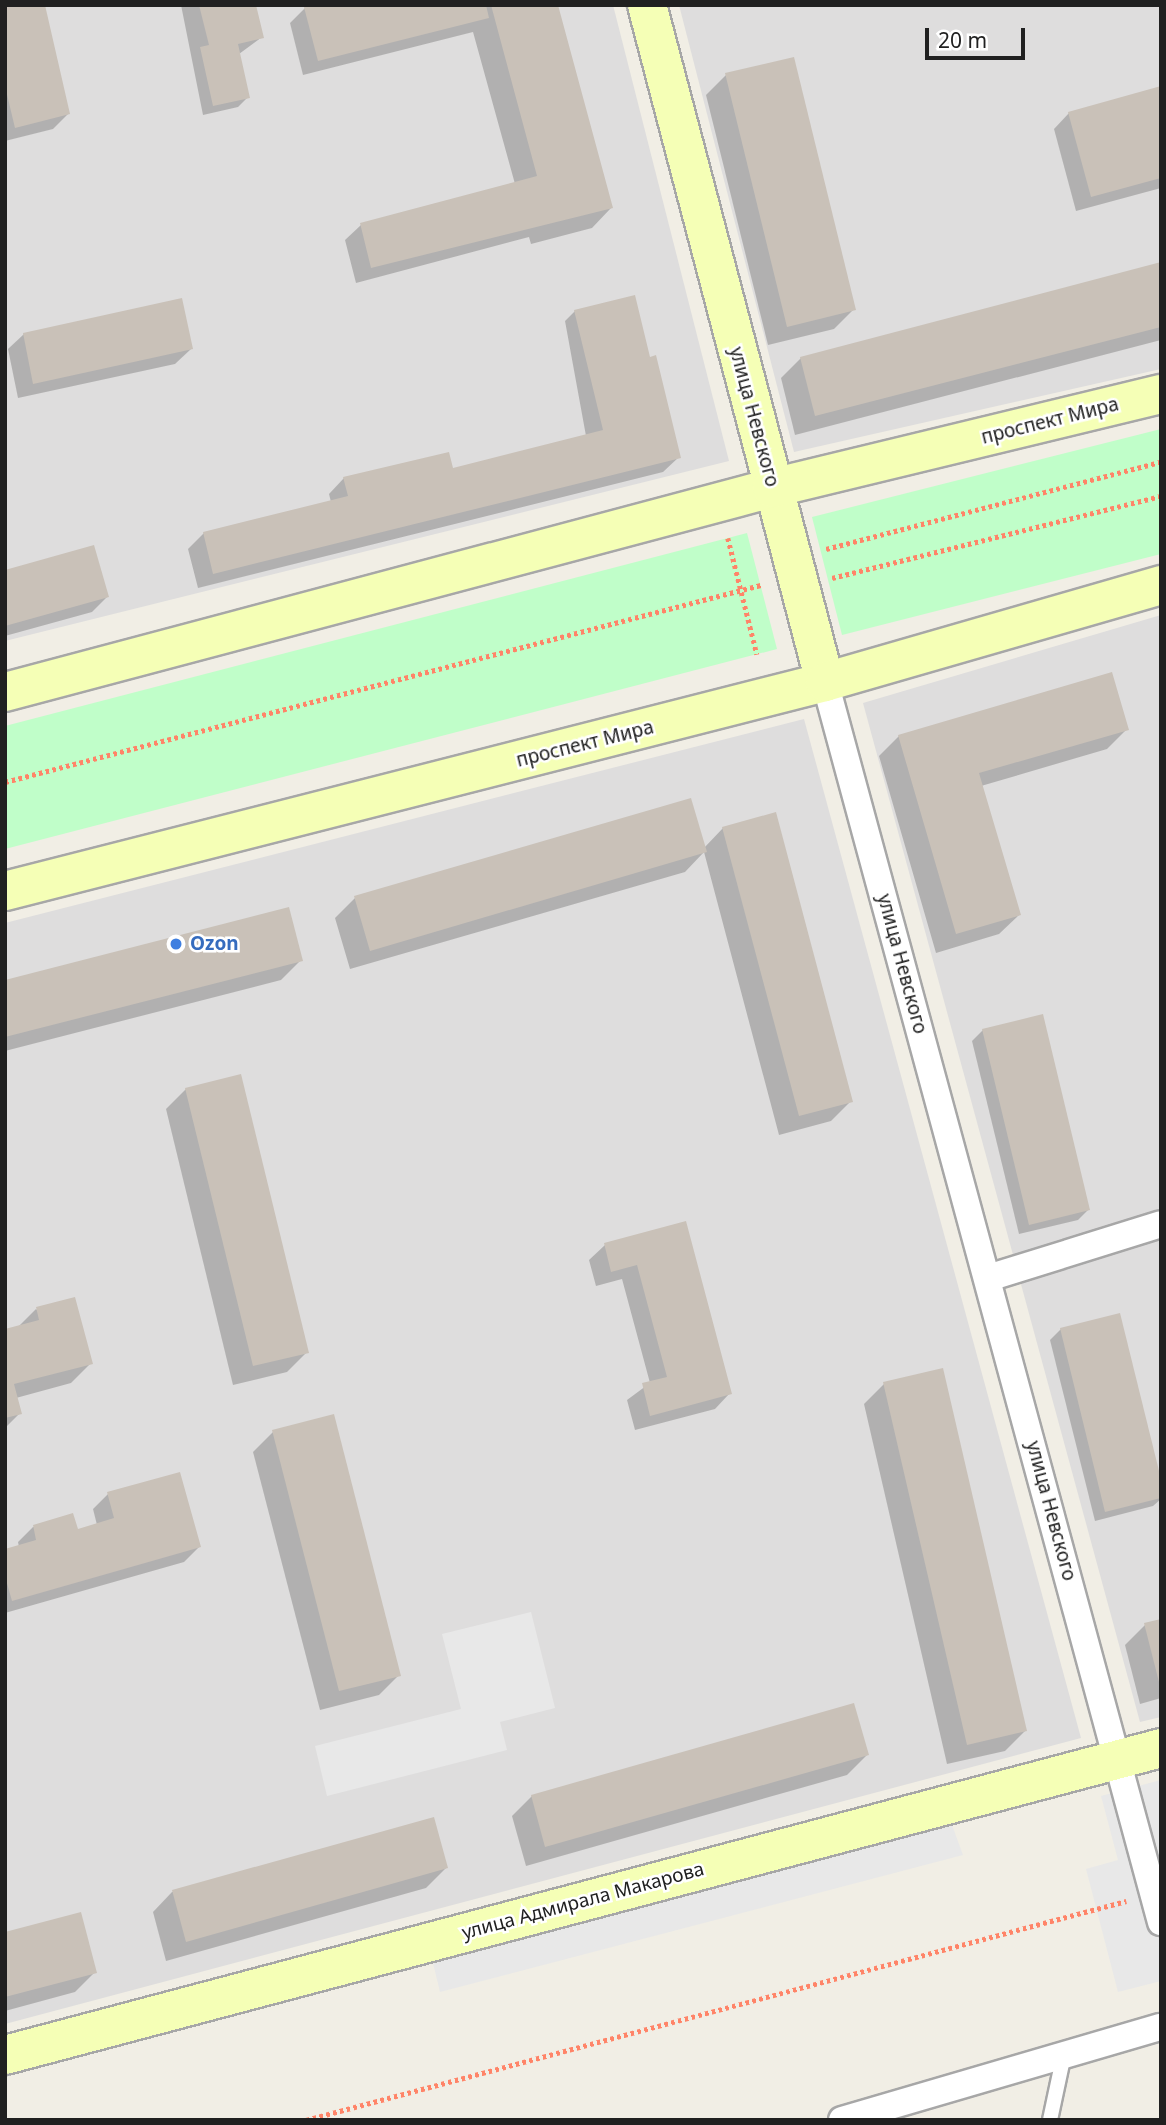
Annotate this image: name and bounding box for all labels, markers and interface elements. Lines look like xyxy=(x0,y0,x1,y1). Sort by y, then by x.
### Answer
scale bar xyxy=(928,14,1028,58)
text: 20 m xyxy=(938,26,987,54)
street label: улица Невского xyxy=(724,345,784,489)
street label: проспект Мира xyxy=(979,393,1121,449)
street label: проспект Мира xyxy=(514,716,656,772)
street label: улица Невского xyxy=(872,892,932,1036)
place label: Ozon xyxy=(190,933,239,955)
marker: Ozon xyxy=(168,936,184,952)
street label: улица Невского xyxy=(1021,1439,1081,1583)
street label: улица Адмирала Макарова xyxy=(459,1858,707,1944)

